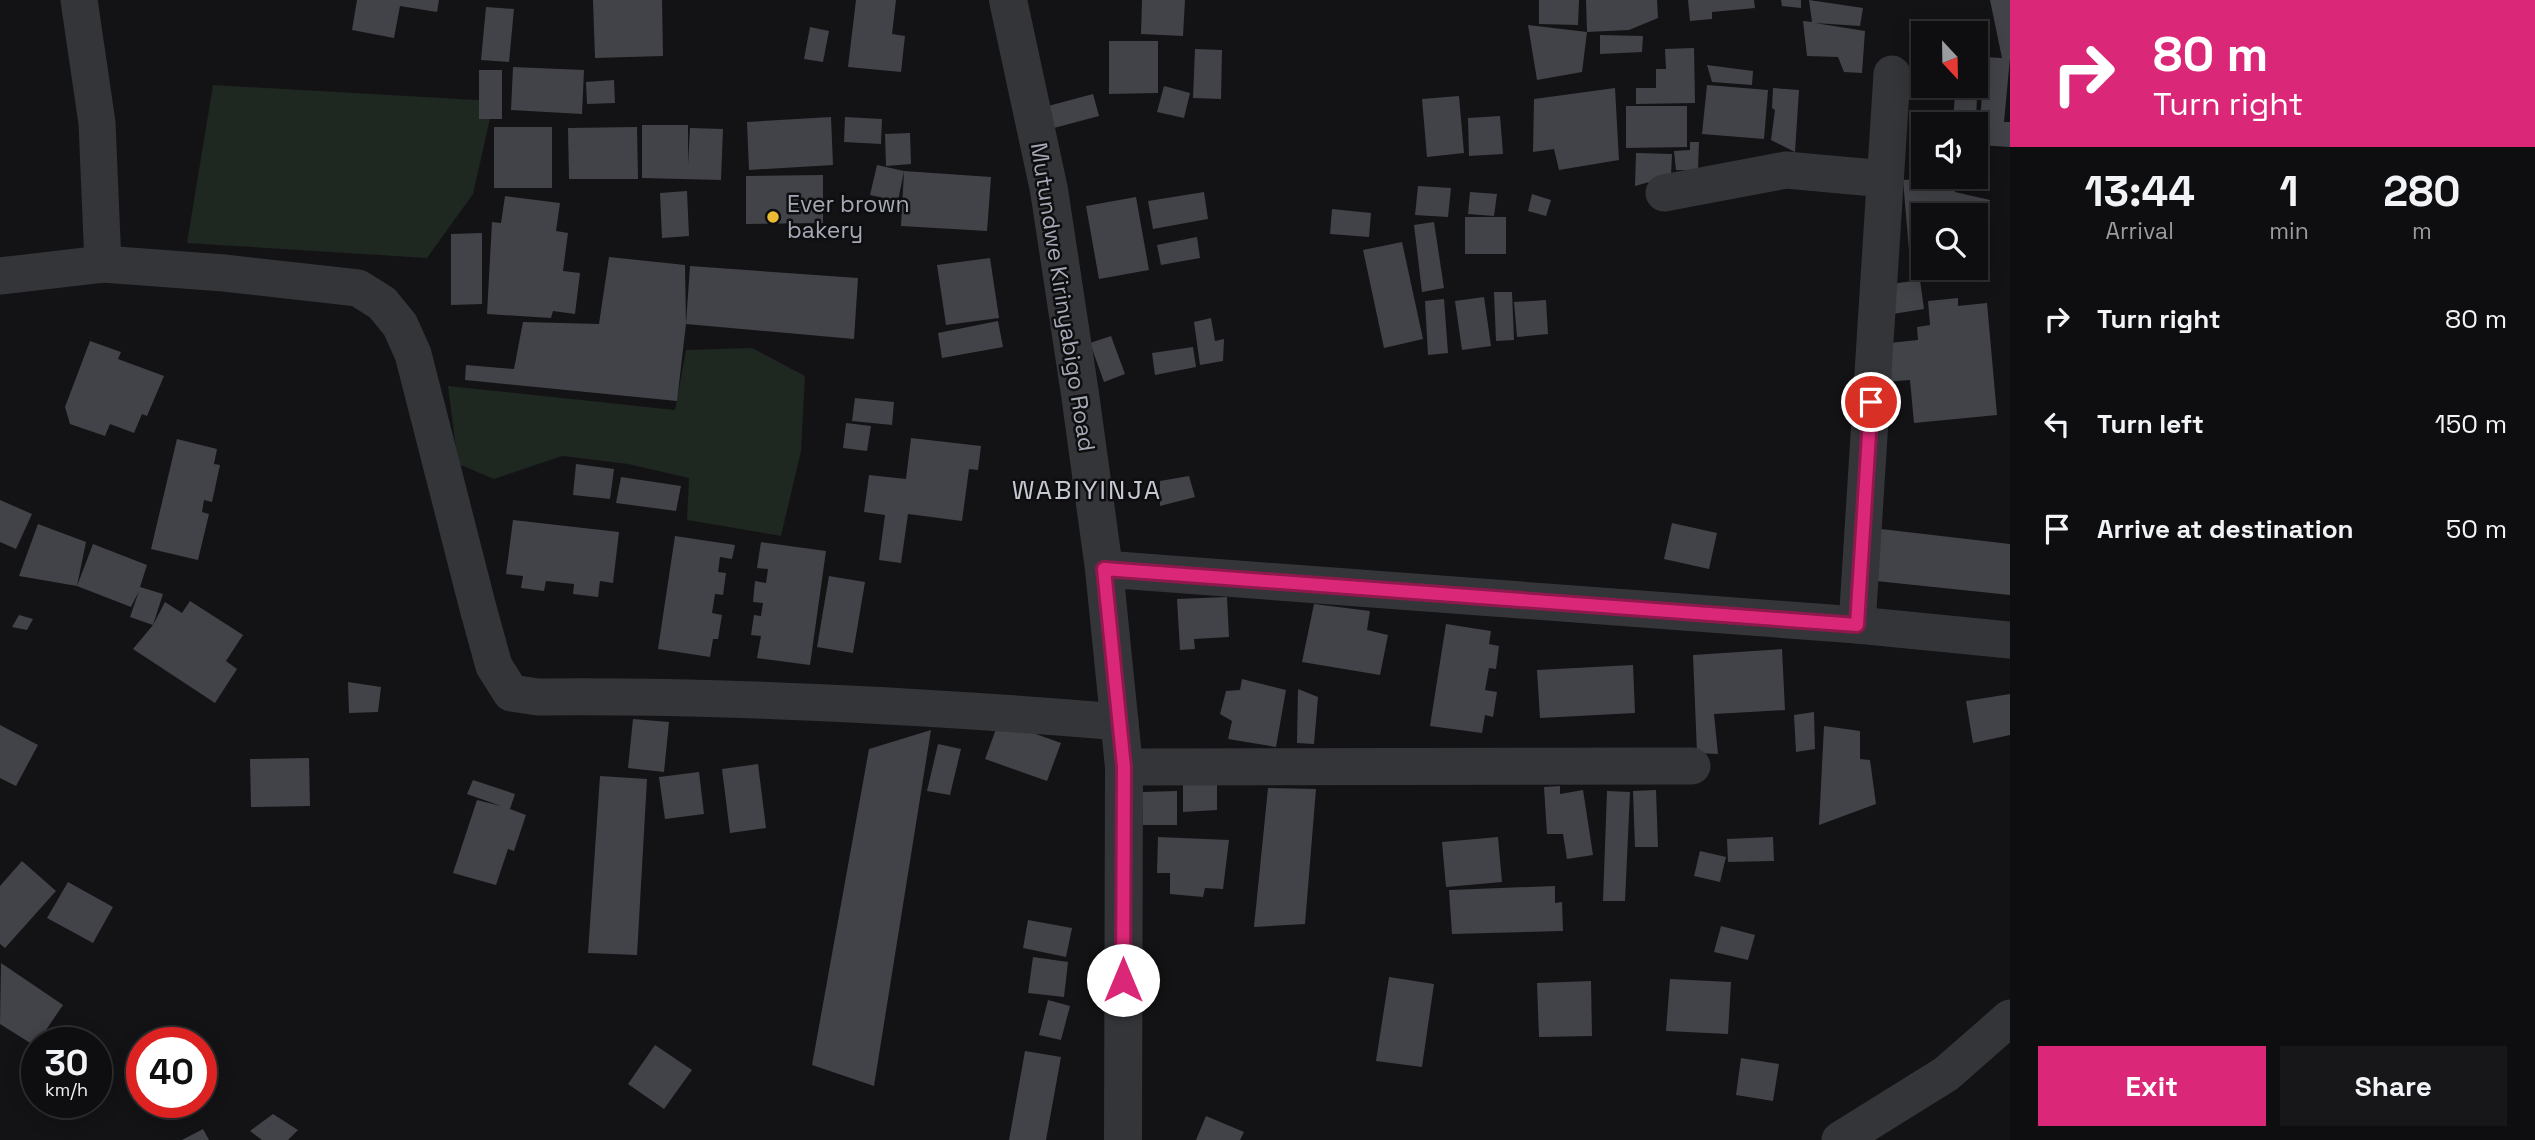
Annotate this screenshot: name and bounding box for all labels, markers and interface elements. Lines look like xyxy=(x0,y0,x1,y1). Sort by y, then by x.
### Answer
north arrow xyxy=(1911,21,1988,98)
map controls xyxy=(1911,21,1988,280)
text: 80 m xyxy=(2153,23,2268,85)
icon: right xyxy=(2038,28,2129,119)
text: Turn right xyxy=(2153,84,2303,124)
button: sound xyxy=(1911,112,1988,189)
street label: Mutundwe Kirinyabigo Road xyxy=(1024,140,1102,454)
text: 13:44 xyxy=(2084,165,2195,218)
text: 1 xyxy=(2280,165,2299,218)
text: 280 xyxy=(2383,165,2461,218)
place label: Ever brown bakery xyxy=(787,189,910,245)
button: search xyxy=(1911,203,1988,280)
marker: Ever brown bakery xyxy=(765,209,781,225)
text: Arrival xyxy=(2105,216,2174,246)
text: min xyxy=(2269,216,2309,246)
text: m xyxy=(2412,216,2432,246)
icon: right xyxy=(2038,300,2076,338)
text: Turn right xyxy=(2097,302,2221,336)
text: 80 m xyxy=(2445,302,2507,336)
pin xyxy=(1841,372,1901,432)
icon: arrive xyxy=(1852,383,1890,421)
icon: left xyxy=(2038,405,2076,443)
text: Turn left xyxy=(2097,407,2204,441)
text: 150 m xyxy=(2435,407,2507,441)
district label: WABIYINJA xyxy=(1012,473,1162,507)
icon: arrive xyxy=(2038,510,2076,548)
text: Arrive at destination xyxy=(2097,512,2354,546)
text: 50 m xyxy=(2446,512,2507,546)
position arrow xyxy=(1086,943,1160,1017)
speed limit sign: 40 xyxy=(126,1027,217,1118)
text: 30 xyxy=(45,1041,88,1085)
button: Exit xyxy=(2038,1046,2266,1126)
button: Share xyxy=(2280,1046,2507,1126)
text: km/h xyxy=(45,1078,88,1101)

